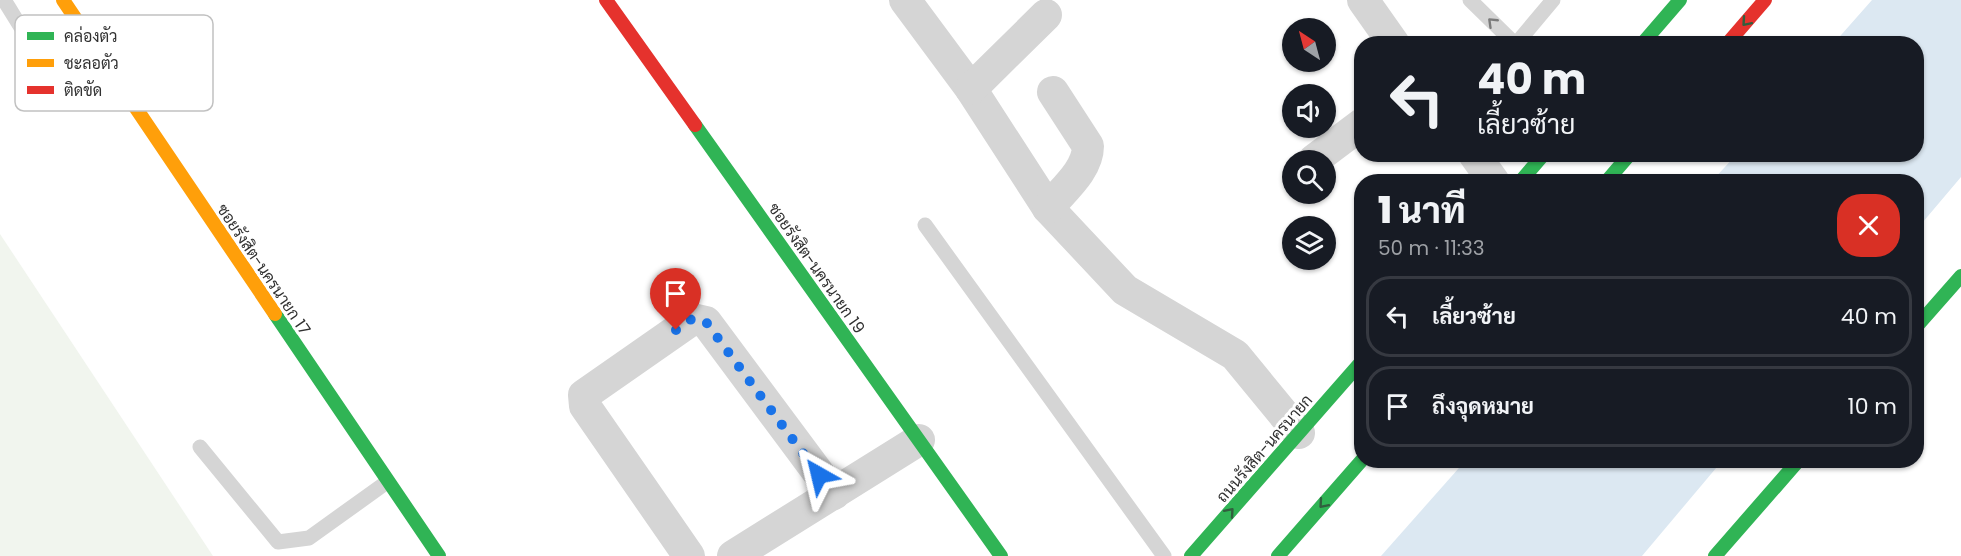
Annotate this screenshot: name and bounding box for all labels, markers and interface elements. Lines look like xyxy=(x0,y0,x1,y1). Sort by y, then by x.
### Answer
legend xyxy=(15,15,213,111)
one-way arrow xyxy=(1742,15,1753,26)
north arrow xyxy=(1282,18,1336,72)
map controls xyxy=(1282,18,1336,270)
one-way arrow xyxy=(1489,18,1500,29)
text: คล่องตัว xyxy=(64,25,118,48)
text: 40 m xyxy=(1477,50,1586,109)
text: ชะลอตัว xyxy=(64,52,119,75)
icon: left xyxy=(1378,60,1456,138)
text: ติดขัด xyxy=(64,79,102,102)
button: sound xyxy=(1282,84,1336,138)
text: เลี้ยวซ้าย xyxy=(1477,106,1575,143)
button: search xyxy=(1282,150,1336,204)
text: 1 นาที xyxy=(1378,185,1466,236)
button: close xyxy=(1837,194,1900,257)
street label: ซอยรังสิต-นครนายก 19 xyxy=(763,198,870,338)
street label: ซอยรังสิต-นครนายก 17 xyxy=(211,199,316,339)
button: layers xyxy=(1282,216,1336,270)
text: 50 m · 11:33 xyxy=(1378,234,1485,262)
pin xyxy=(650,268,701,330)
icon: arrive xyxy=(659,277,692,310)
icon: left xyxy=(1381,300,1414,333)
text: เลี้ยวซ้าย xyxy=(1432,301,1516,332)
text: 40 m xyxy=(1841,301,1897,332)
street label: ถนนรังสิต-นครนายก xyxy=(1211,389,1318,507)
icon: arrive xyxy=(1381,390,1414,423)
text: ถึงจุดหมาย xyxy=(1432,391,1534,422)
text: 10 m xyxy=(1848,391,1897,422)
position arrow xyxy=(787,443,851,507)
one-way arrow xyxy=(1319,497,1330,508)
one-way arrow xyxy=(1223,508,1234,519)

